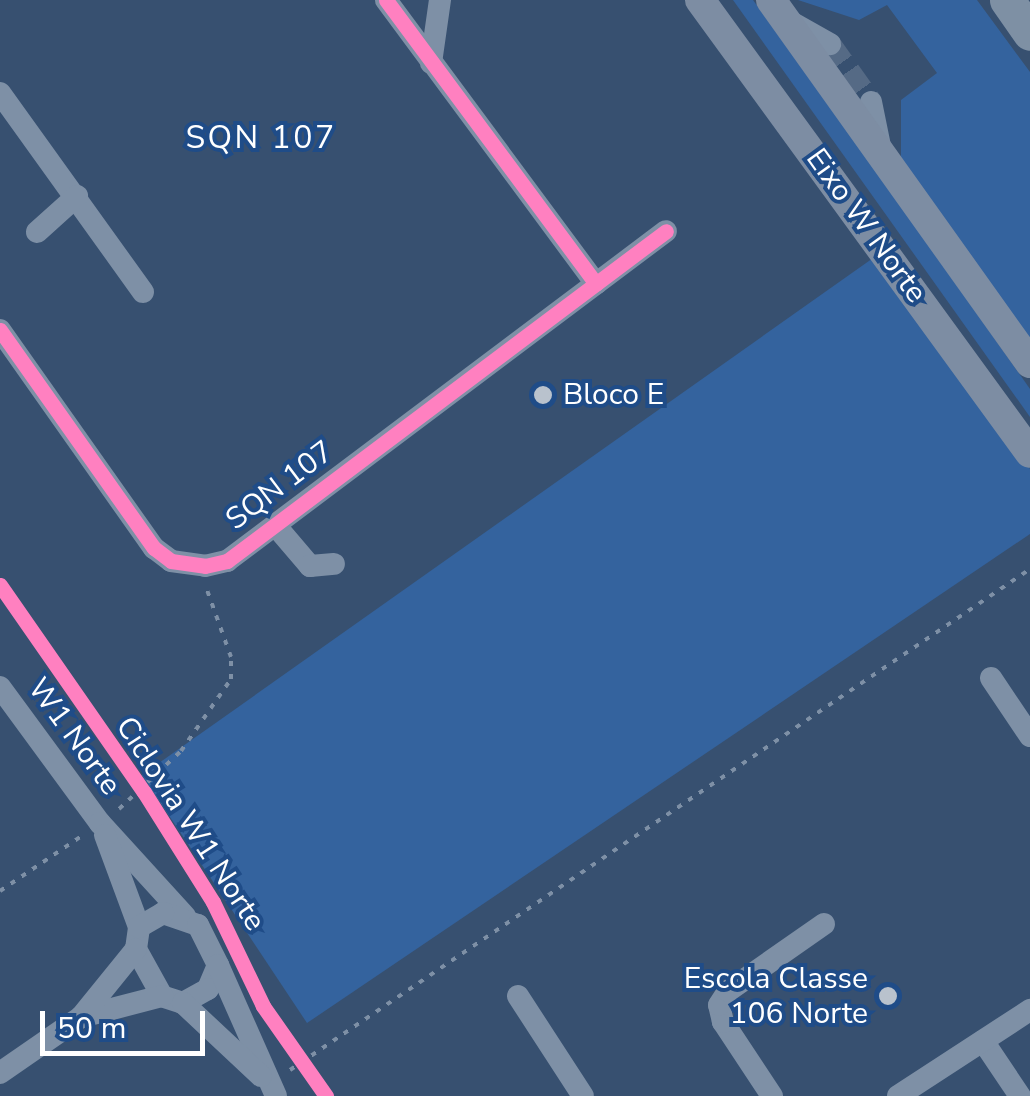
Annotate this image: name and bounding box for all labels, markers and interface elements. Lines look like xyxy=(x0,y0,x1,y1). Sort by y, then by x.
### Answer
district label: SQN 107 xyxy=(185,119,337,157)
street label: Eixo W Norte xyxy=(798,142,934,310)
place label: Bloco E xyxy=(563,377,664,413)
marker: Bloco E xyxy=(532,384,554,406)
street label: SQN 107 xyxy=(219,434,341,538)
street label: W1 Norte xyxy=(20,672,128,802)
street label: Ciclovia W1 Norte xyxy=(107,710,273,938)
place label: Escola Classe 106 Norte xyxy=(684,961,868,1032)
marker: Escola Classe 106 Norte xyxy=(877,985,899,1007)
scale bar xyxy=(45,991,210,1053)
text: 50 m xyxy=(57,1008,126,1049)

